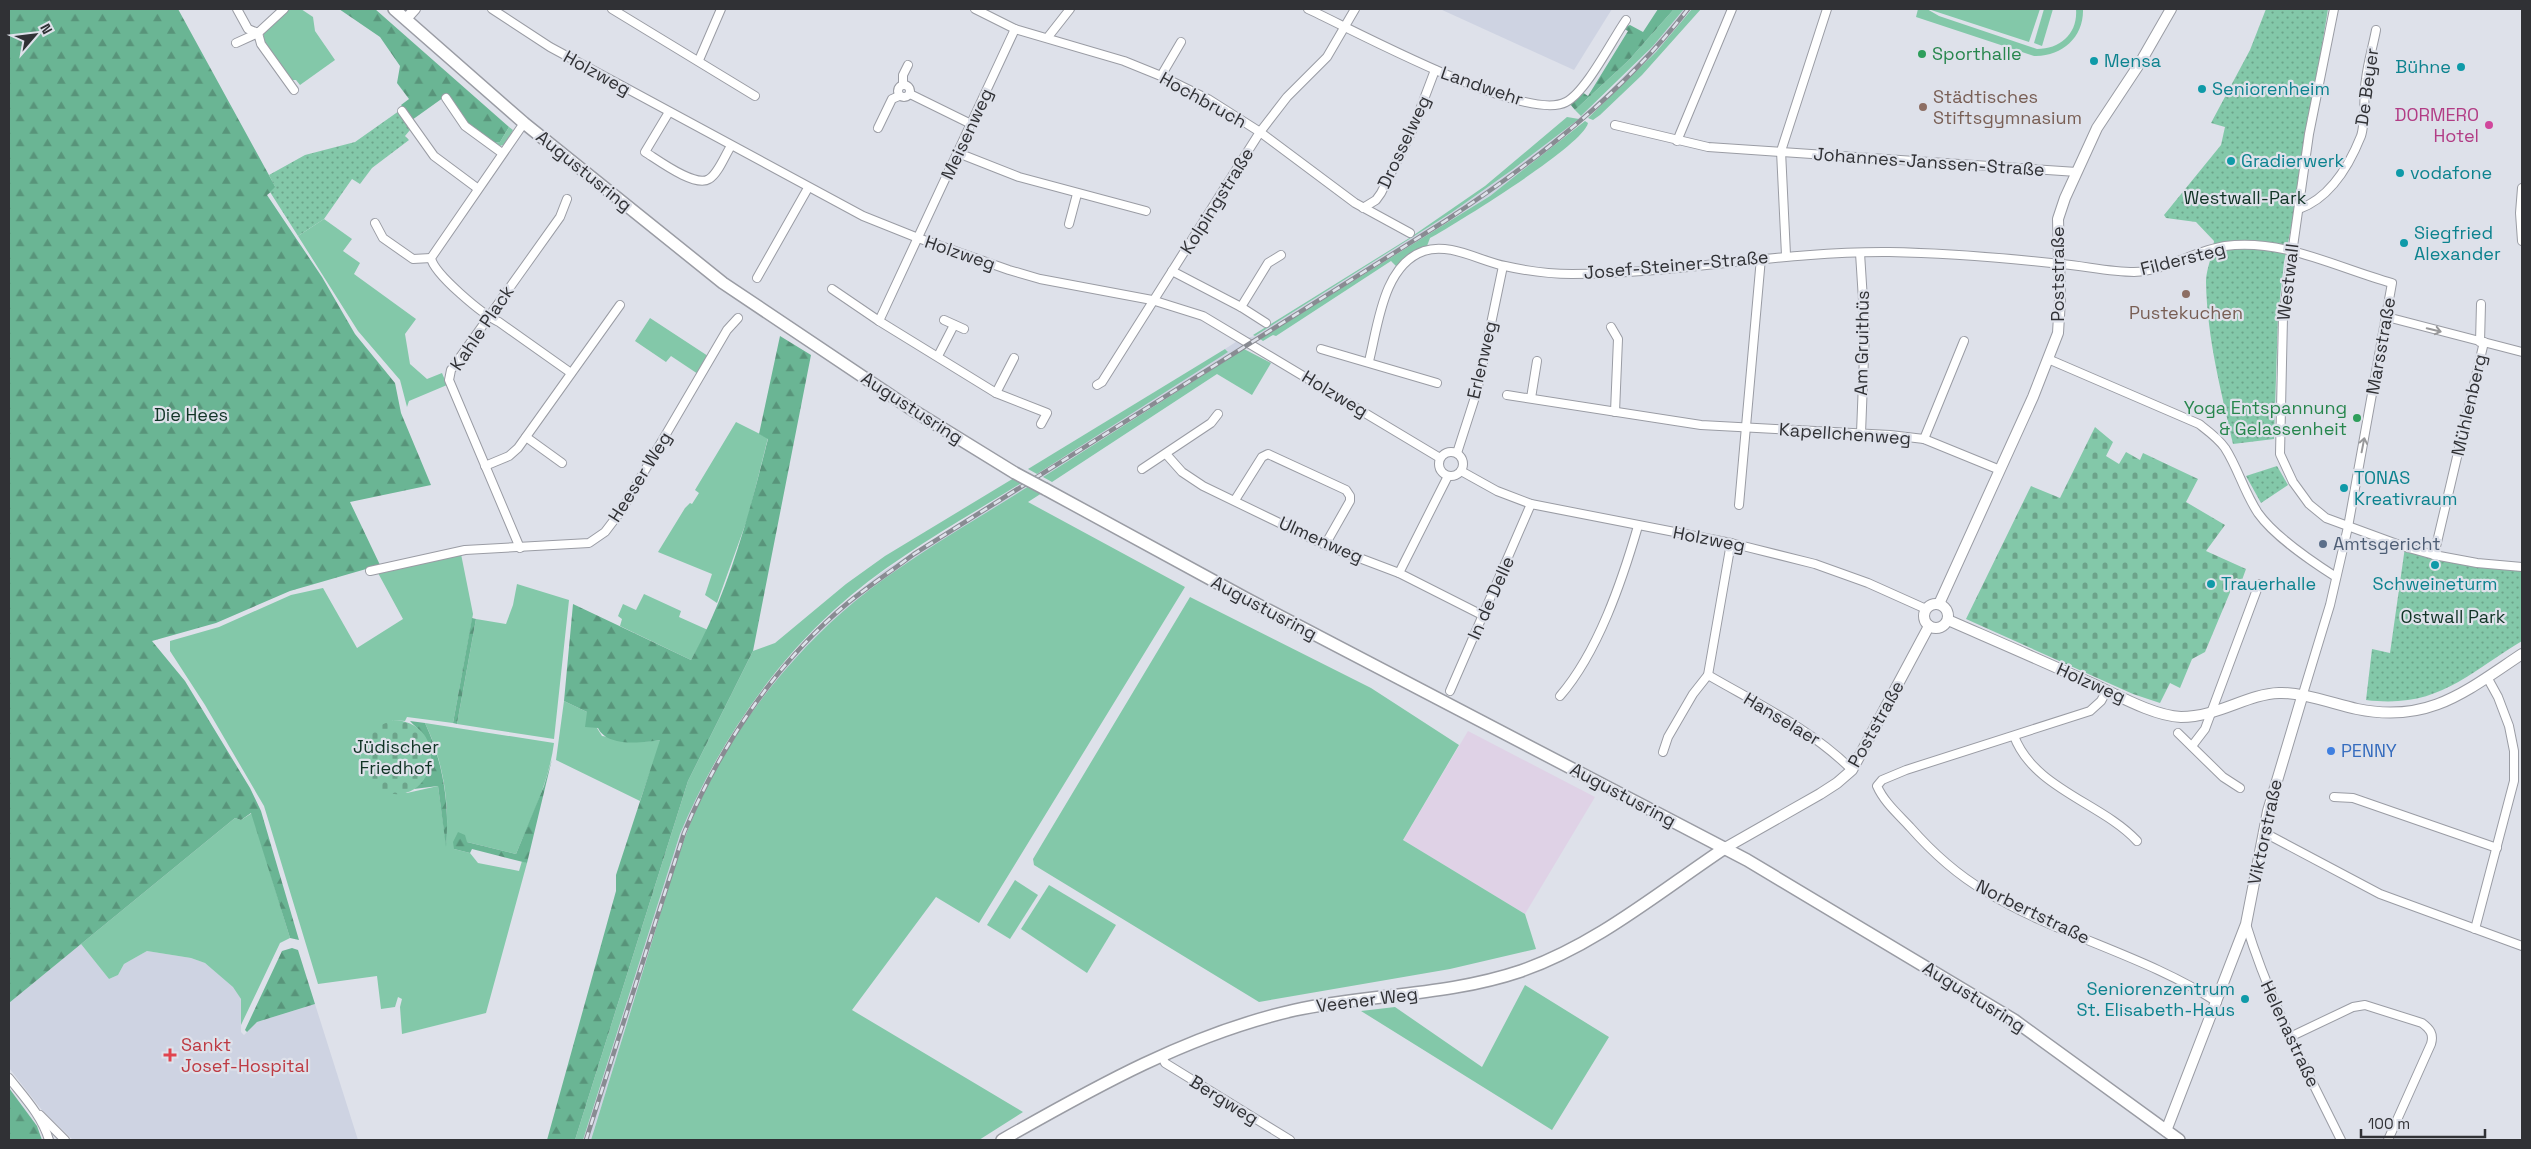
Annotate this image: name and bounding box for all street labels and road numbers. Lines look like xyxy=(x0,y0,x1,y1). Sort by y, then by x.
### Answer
street label: Holzweg xyxy=(560,45,635,100)
street label: De Beyer xyxy=(2350,46,2383,127)
street label: Landwehr xyxy=(1438,61,1527,110)
street label: Hochbruch xyxy=(1156,66,1251,133)
street label: Meisenweg xyxy=(935,84,998,183)
street label: Drosselweg xyxy=(1372,92,1435,192)
street label: Augustusring xyxy=(532,125,637,216)
street label: Johannes-Janssen-Straße xyxy=(1813,142,2045,181)
street label: Kolpingstraße xyxy=(1175,143,1258,258)
street label: Poststraße xyxy=(2046,226,2069,322)
street label: Holzweg xyxy=(922,230,999,275)
street label: Fildersteg xyxy=(2138,237,2228,280)
street label: Westwall xyxy=(2271,242,2304,322)
street label: Josef-Steiner-Straße xyxy=(1583,245,1769,284)
street label: Kahle Plack xyxy=(445,280,519,375)
street label: Am Gruithüs xyxy=(1849,290,1874,396)
street label: Marsstraße xyxy=(2361,295,2400,396)
street label: Erlenweg xyxy=(1461,319,1502,401)
street label: Mühlenberg xyxy=(2446,352,2491,458)
street label: Holzweg xyxy=(1298,365,1373,422)
street label: Augustusring xyxy=(857,366,968,449)
street label: Kapellchenweg xyxy=(1778,417,1912,450)
street label: Heeser Weg xyxy=(603,427,676,526)
street label: Ulmenweg xyxy=(1275,511,1367,568)
street label: Holzweg xyxy=(1671,520,1747,557)
street label: In de Delle xyxy=(1462,552,1519,643)
street label: Augustusring xyxy=(1207,570,1321,645)
street label: Holzweg xyxy=(2053,657,2129,708)
street label: Poststraße xyxy=(1842,676,1909,771)
street label: Hanselaer xyxy=(1740,687,1825,751)
street label: Augustusring xyxy=(1566,757,1680,832)
street label: Viktorstraße xyxy=(2242,777,2287,887)
street label: Norbertstraße xyxy=(1973,874,2094,949)
street label: Augustusring xyxy=(1919,956,2030,1037)
street label: Helenastraße xyxy=(2256,977,2325,1091)
street label: Veener Weg xyxy=(1315,982,1419,1017)
street label: Bergweg xyxy=(1186,1069,1263,1130)

